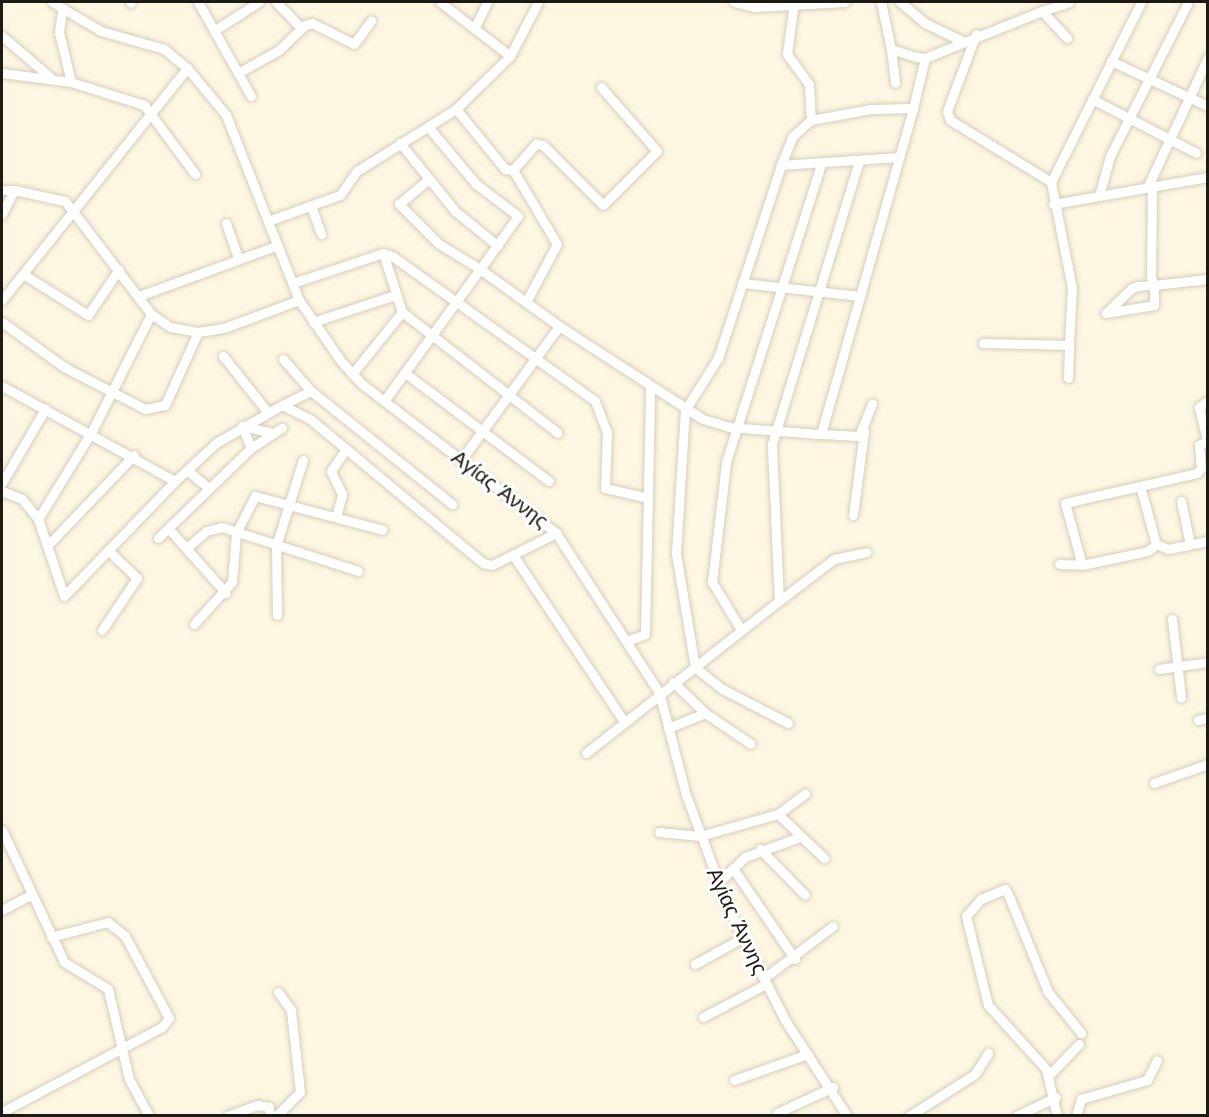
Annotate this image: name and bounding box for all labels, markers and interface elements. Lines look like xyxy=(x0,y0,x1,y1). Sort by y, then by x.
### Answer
street label: Αγίας Άννης xyxy=(447,444,553,534)
street label: Αγίας Άννης xyxy=(701,864,773,978)

